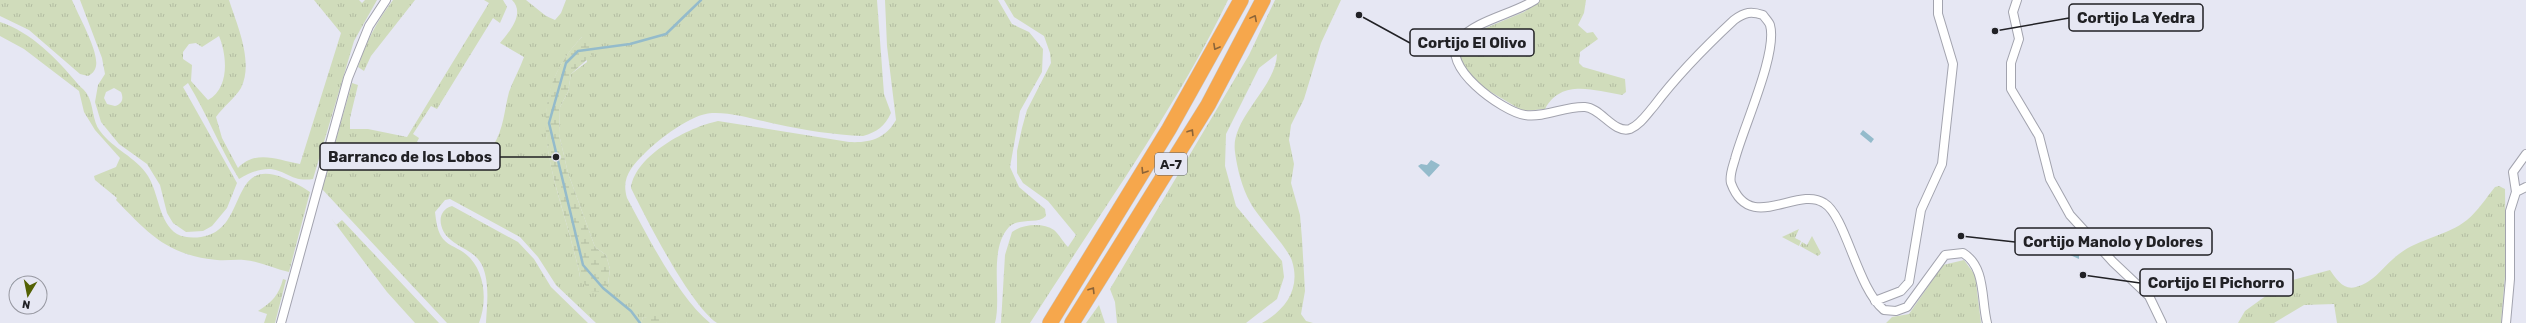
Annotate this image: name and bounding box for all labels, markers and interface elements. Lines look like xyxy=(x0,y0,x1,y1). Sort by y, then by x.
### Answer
callout: Cortijo La Yedra xyxy=(2069,4,2203,31)
text: Cortijo La Yedra xyxy=(2077,9,2195,27)
one-way arrow xyxy=(1249,15,1257,23)
callout: Cortijo El Olivo xyxy=(1410,29,1534,56)
text: Cortijo El Olivo xyxy=(1418,34,1526,52)
one-way arrow xyxy=(1213,42,1221,50)
one-way arrow xyxy=(1186,129,1194,136)
callout: Barranco de los Lobos xyxy=(320,143,500,170)
text: Barranco de los Lobos xyxy=(328,148,492,166)
road number: A-7 xyxy=(1155,153,1187,175)
one-way arrow xyxy=(1141,167,1148,174)
callout: Cortijo Manolo y Dolores xyxy=(2015,228,2212,255)
text: Cortijo Manolo y Dolores xyxy=(2023,233,2203,251)
callout: Cortijo El Pichorro xyxy=(2140,269,2293,296)
text: Cortijo El Pichorro xyxy=(2148,274,2284,292)
north arrow xyxy=(8,275,48,315)
one-way arrow xyxy=(1088,287,1095,294)
text: N xyxy=(21,297,31,311)

